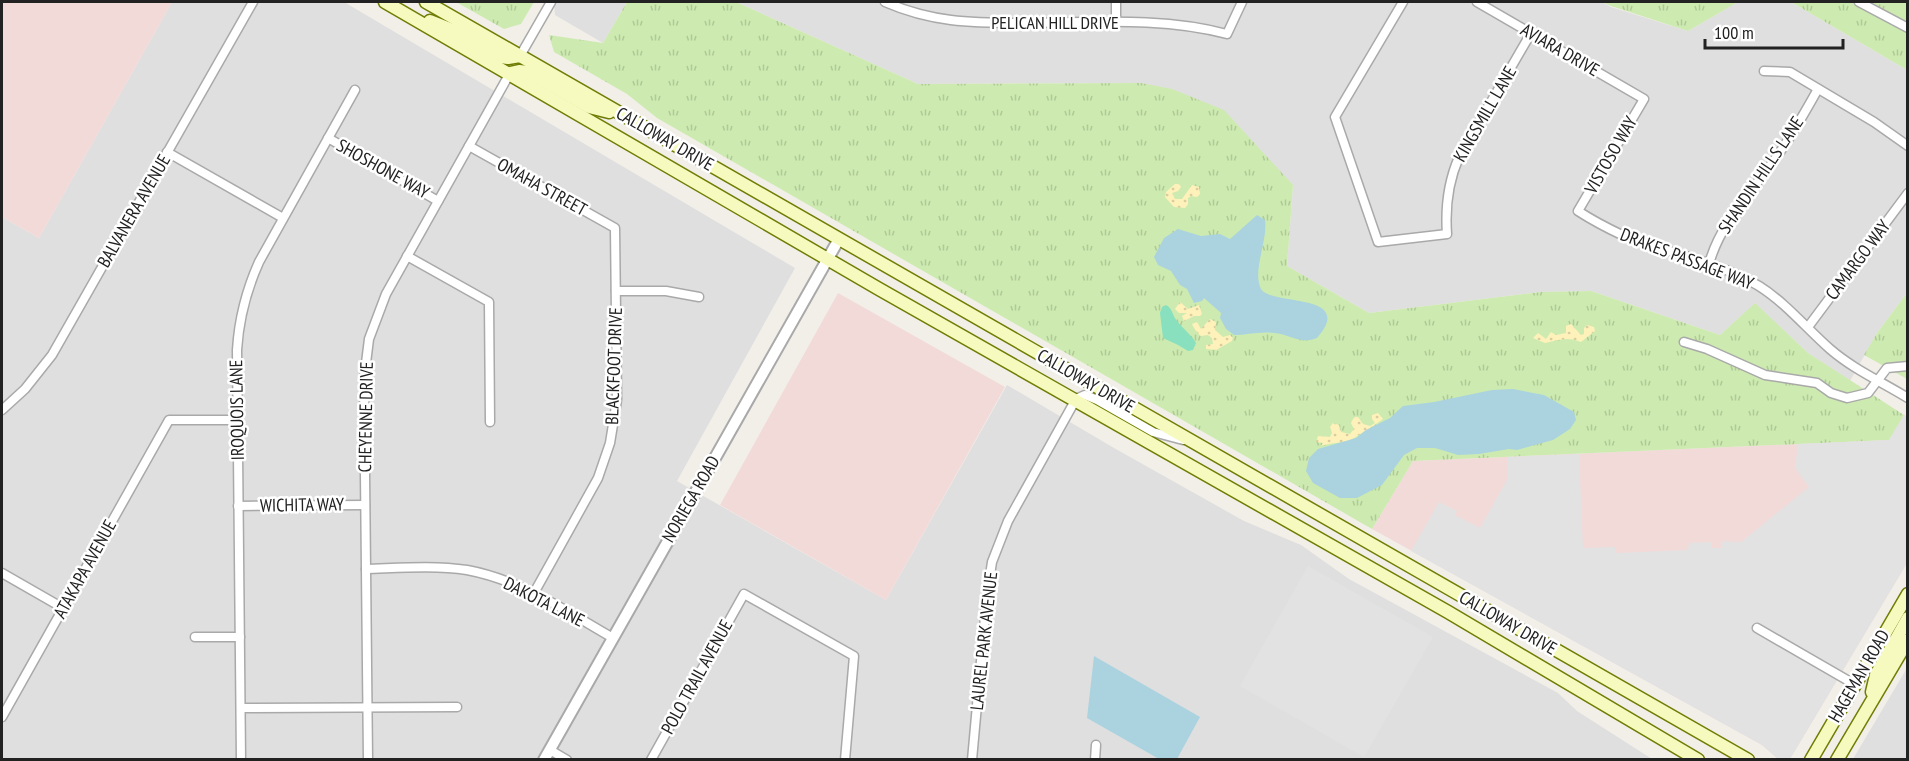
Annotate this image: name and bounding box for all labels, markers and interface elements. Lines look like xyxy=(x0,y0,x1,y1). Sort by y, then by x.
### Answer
street label: PELICAN HILL DRIVE xyxy=(991,11,1119,34)
scale bar xyxy=(1705,12,1843,50)
street label: AVIARA DRIVE xyxy=(1517,18,1604,81)
text: 100 m xyxy=(1714,21,1754,44)
street label: KINGSMILL LANE xyxy=(1448,62,1521,166)
street label: CALLOWAY DRIVE xyxy=(612,101,718,176)
street label: VISTOSO WAY xyxy=(1579,111,1642,199)
street label: SHANDIN HILLS LANE xyxy=(1713,112,1808,238)
street label: SHOSHONE WAY xyxy=(333,134,434,204)
street label: BALVANERA AVENUE xyxy=(92,150,175,271)
street label: OMAHA STREET xyxy=(493,152,591,221)
street label: CAMARGO WAY xyxy=(1820,215,1896,304)
street label: DRAKES PASSAGE WAY xyxy=(1617,223,1758,295)
street label: BLACKFOOT DRIVE xyxy=(600,307,627,425)
street label: CALLOWAY DRIVE xyxy=(1033,343,1139,418)
street label: IROQUOIS LANE xyxy=(224,360,249,460)
street label: CHEYENNE DRIVE xyxy=(353,361,378,473)
street label: NORIEGA ROAD xyxy=(657,451,725,546)
street label: WICHITA WAY xyxy=(260,492,345,517)
street label: ATAKAPA AVENUE xyxy=(48,515,121,622)
street label: DAKOTA LANE xyxy=(500,571,588,632)
street label: LAUREL PARK AVENUE xyxy=(965,571,1002,711)
street label: CALLOWAY DRIVE xyxy=(1455,585,1561,660)
street label: POLO TRAIL AVENUE xyxy=(656,616,737,738)
street label: HAGEMAN ROAD xyxy=(1823,625,1894,726)

